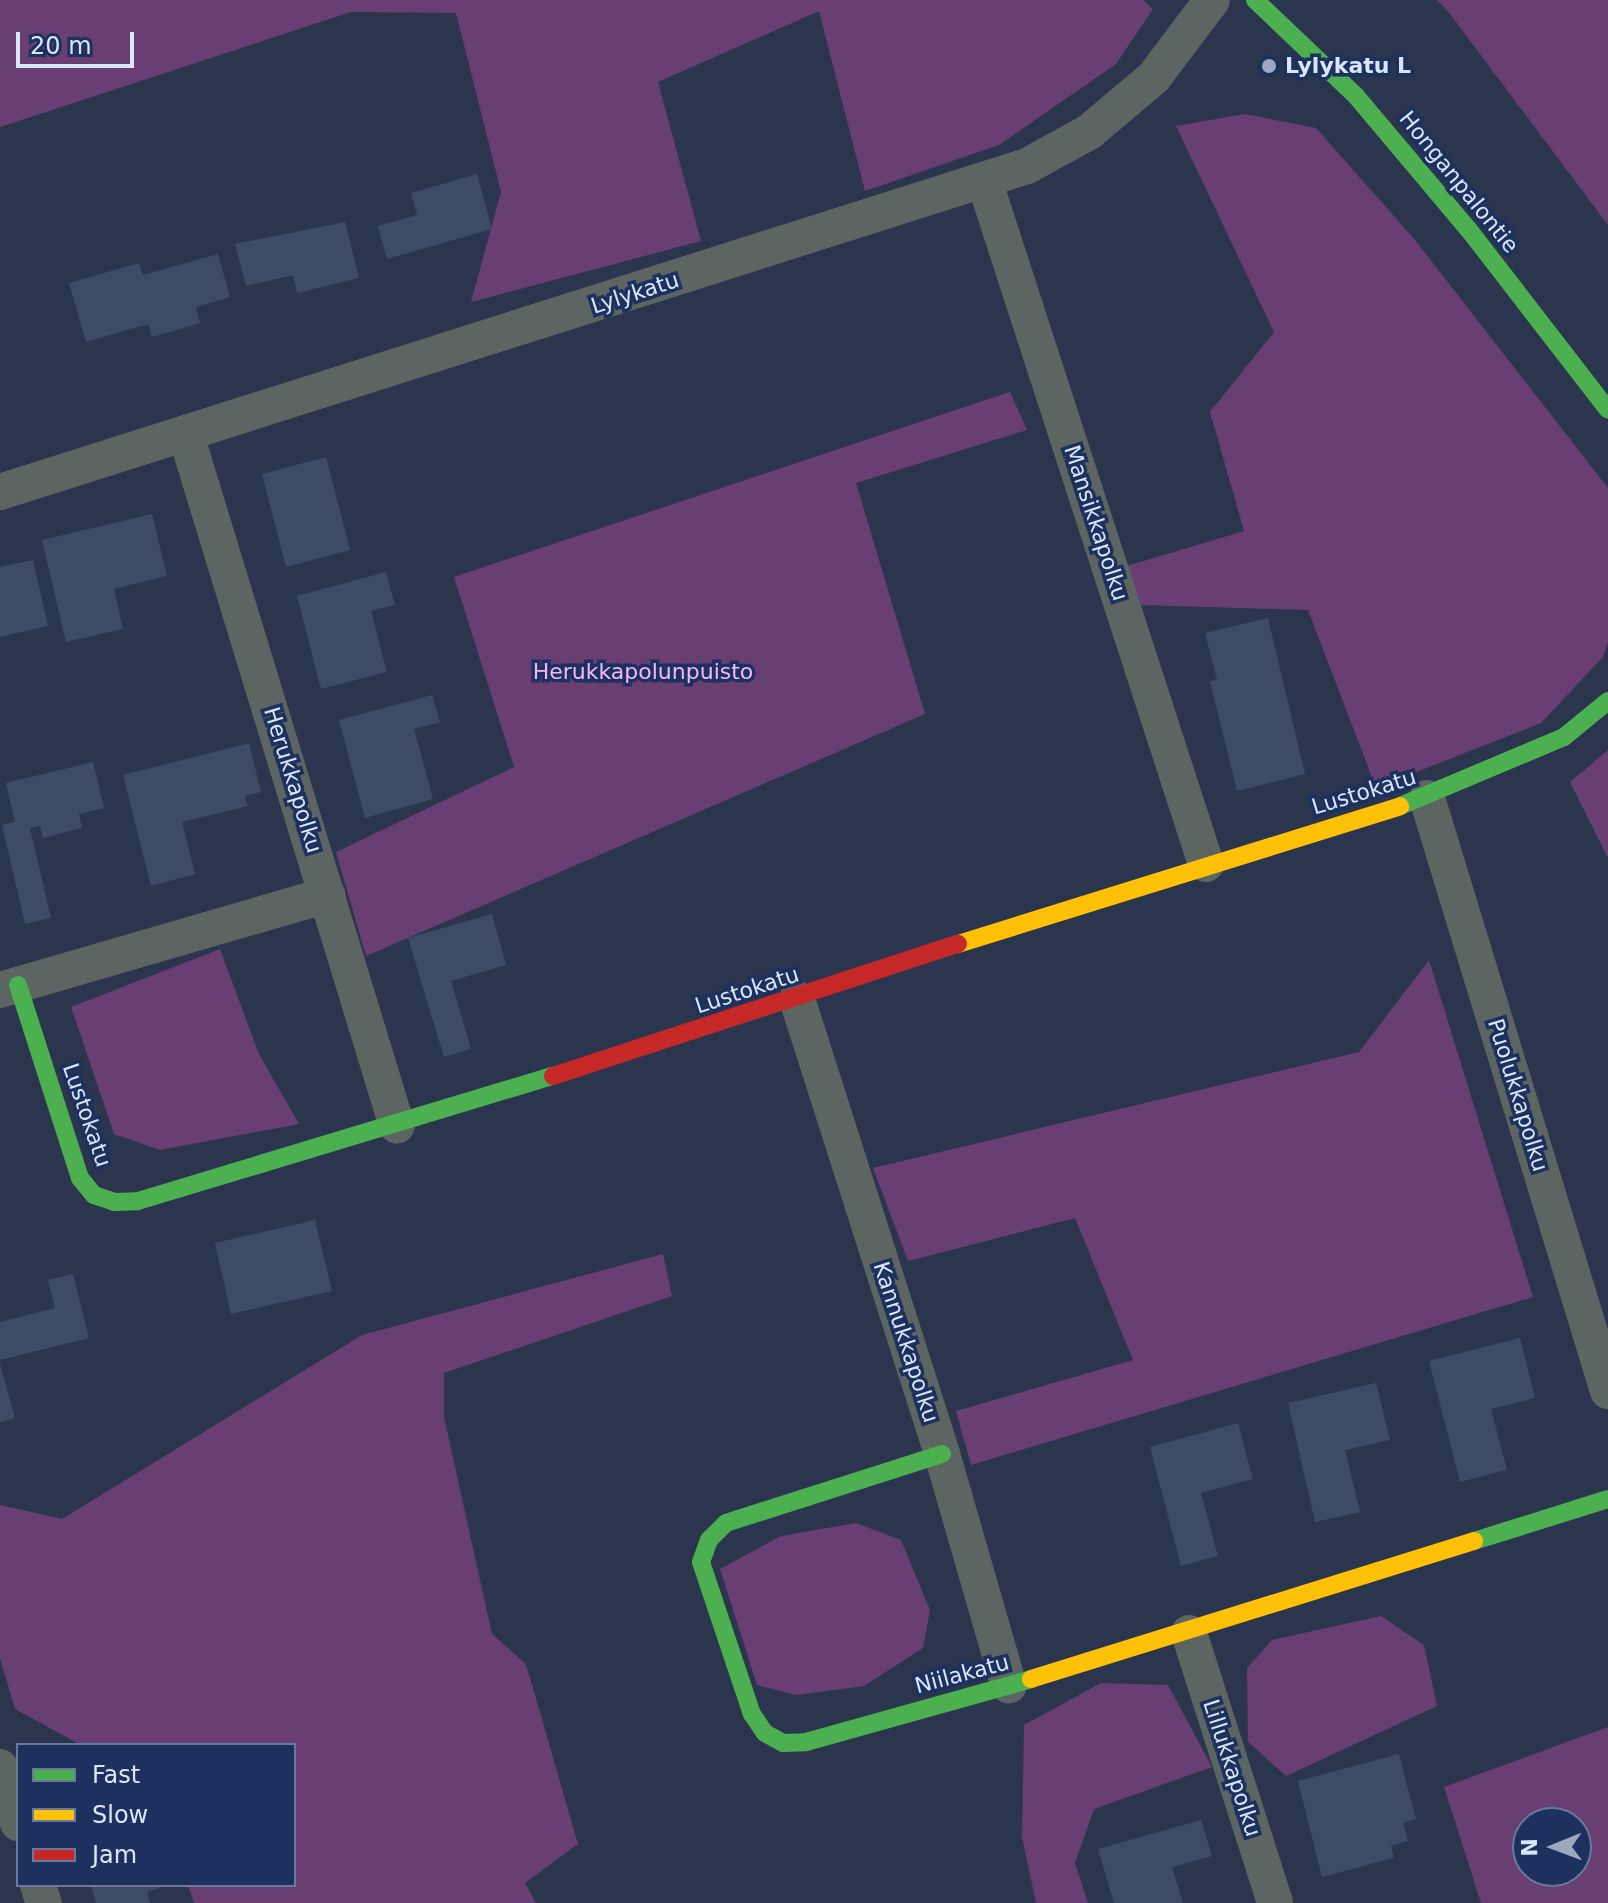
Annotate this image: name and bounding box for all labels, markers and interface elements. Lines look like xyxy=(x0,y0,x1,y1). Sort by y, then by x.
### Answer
scale bar xyxy=(20,16,138,66)
text: 20 m xyxy=(30,32,92,60)
place label: Lylykatu L xyxy=(1285,53,1411,79)
marker: Lylykatu L xyxy=(1260,57,1278,75)
street label: Honganpalontie xyxy=(1394,106,1524,258)
street label: Lylykatu xyxy=(588,266,682,320)
street label: Mansikkapolku xyxy=(1058,442,1134,604)
park label: Herukkapolunpuisto xyxy=(533,659,753,685)
street label: Herukkapolku xyxy=(258,704,328,856)
street label: Lustokatu xyxy=(1309,764,1419,820)
street label: Lustokatu xyxy=(692,961,802,1019)
street label: Puolukkapolku xyxy=(1482,1015,1554,1175)
street label: Lustokatu xyxy=(57,1060,117,1170)
street label: Kannukkapolku xyxy=(868,1258,944,1426)
street label: Niilakatu xyxy=(912,1649,1012,1699)
street label: Lillukkapolku xyxy=(1197,1696,1267,1840)
legend xyxy=(16,1743,296,1887)
text: Fast xyxy=(92,1761,140,1789)
text: Slow xyxy=(92,1801,148,1829)
north arrow xyxy=(1512,1807,1592,1887)
text: N xyxy=(1517,1838,1542,1857)
text: Jam xyxy=(92,1841,137,1869)

